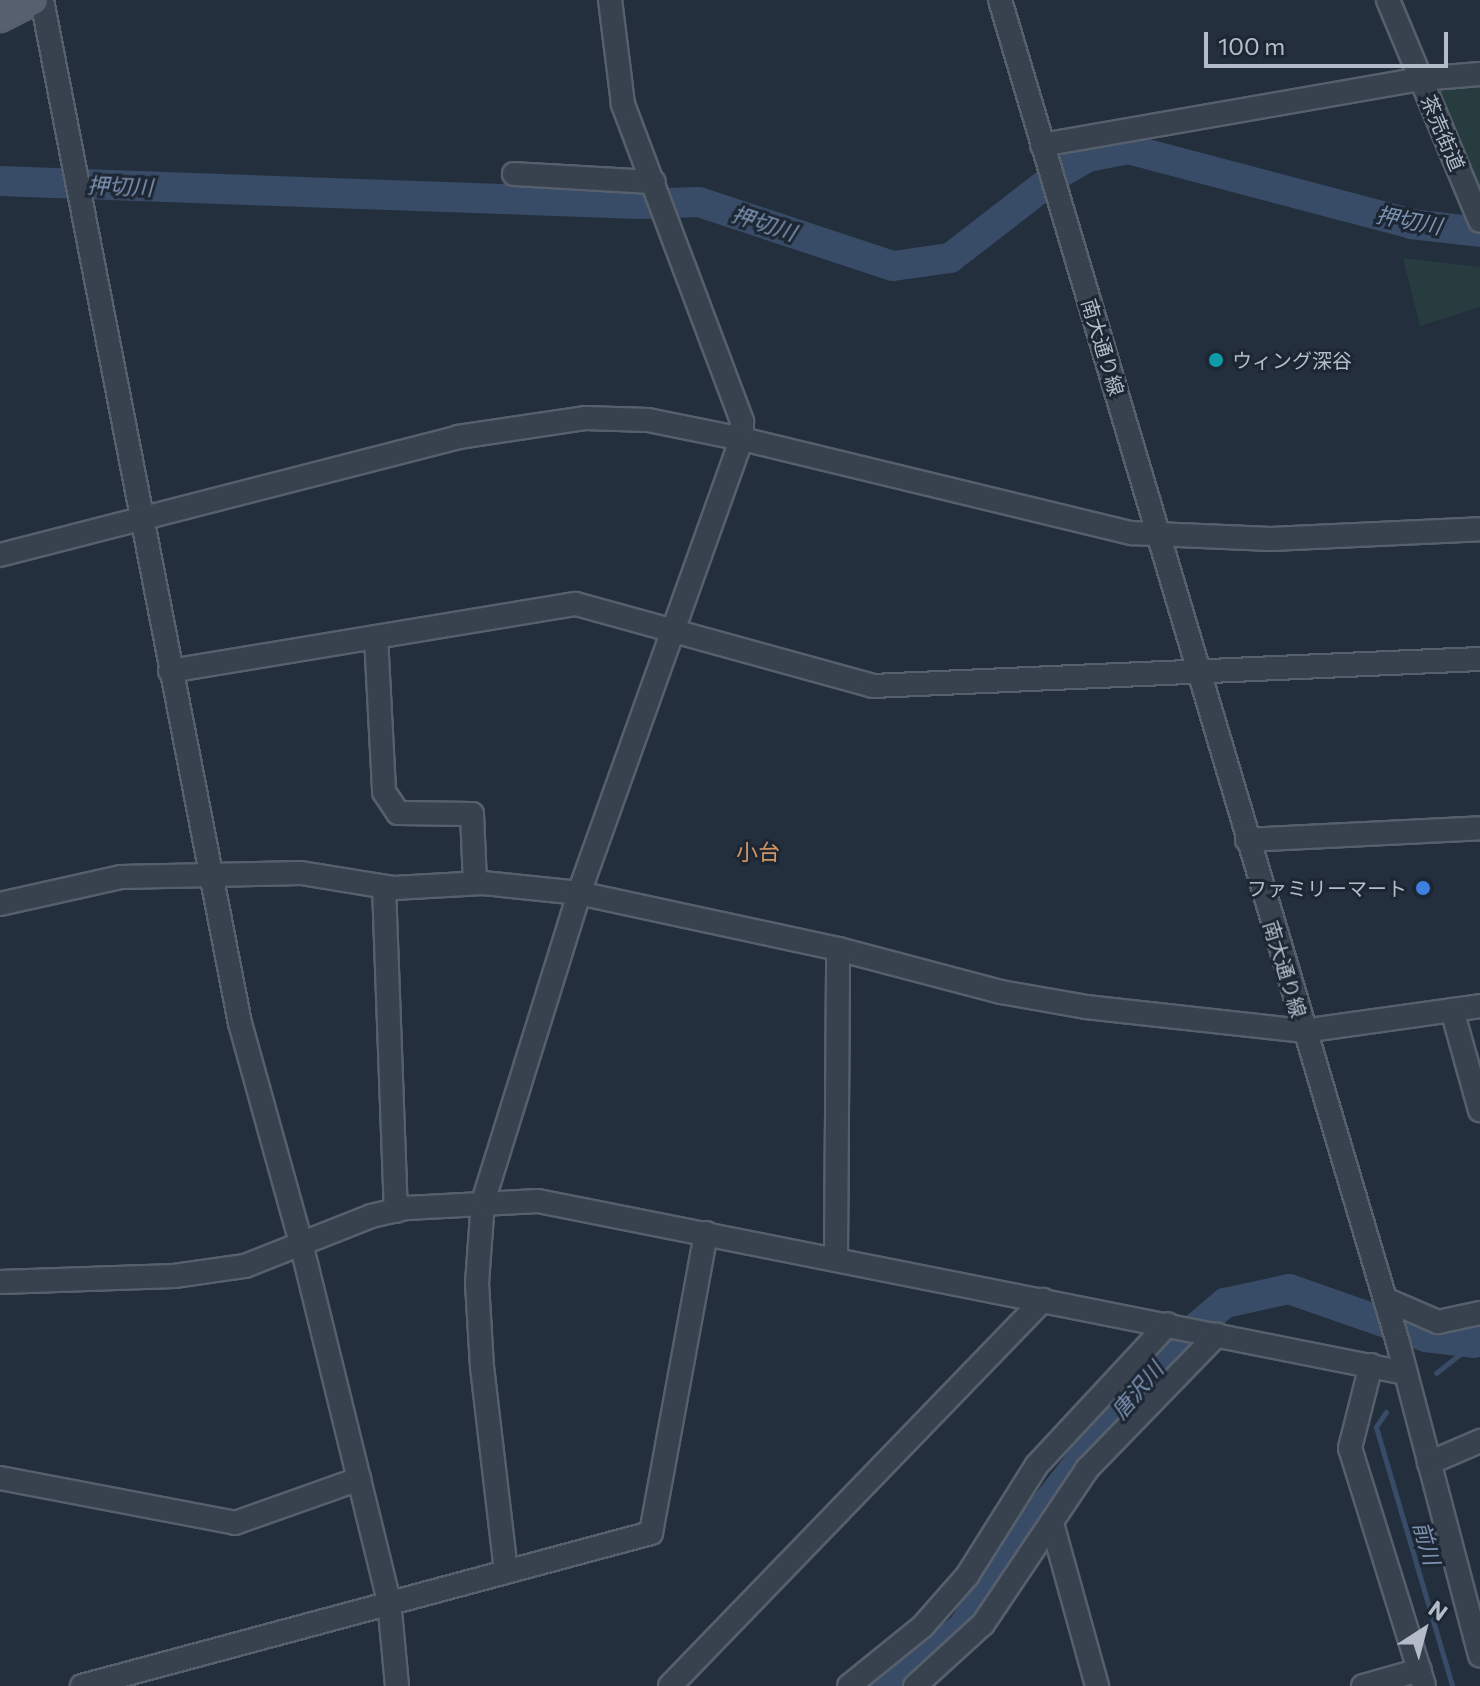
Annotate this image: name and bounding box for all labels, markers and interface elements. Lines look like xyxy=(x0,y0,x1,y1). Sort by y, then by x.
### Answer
scale bar xyxy=(1208,16,1452,66)
text: 100 m xyxy=(1218,31,1285,60)
street label: 茶売街道 xyxy=(1416,91,1470,175)
water label: 押切川 xyxy=(87,172,153,200)
water label: 押切川 xyxy=(729,200,799,246)
water label: 押切川 xyxy=(1374,201,1444,239)
street label: 南大通り線 xyxy=(1077,296,1129,398)
place label: ウィング深谷 xyxy=(1232,348,1352,372)
marker: ウィング深谷 xyxy=(1207,351,1225,369)
district label: 小台 xyxy=(736,839,780,865)
place label: ファミリーマート xyxy=(1247,876,1407,900)
marker: ファミリーマート xyxy=(1414,879,1432,897)
street label: 南大通り線 xyxy=(1259,918,1311,1020)
water label: 唐沢川 xyxy=(1106,1356,1168,1424)
water label: 前川 xyxy=(1408,1518,1446,1568)
north arrow xyxy=(1384,1590,1464,1670)
text: N xyxy=(1424,1594,1453,1626)

